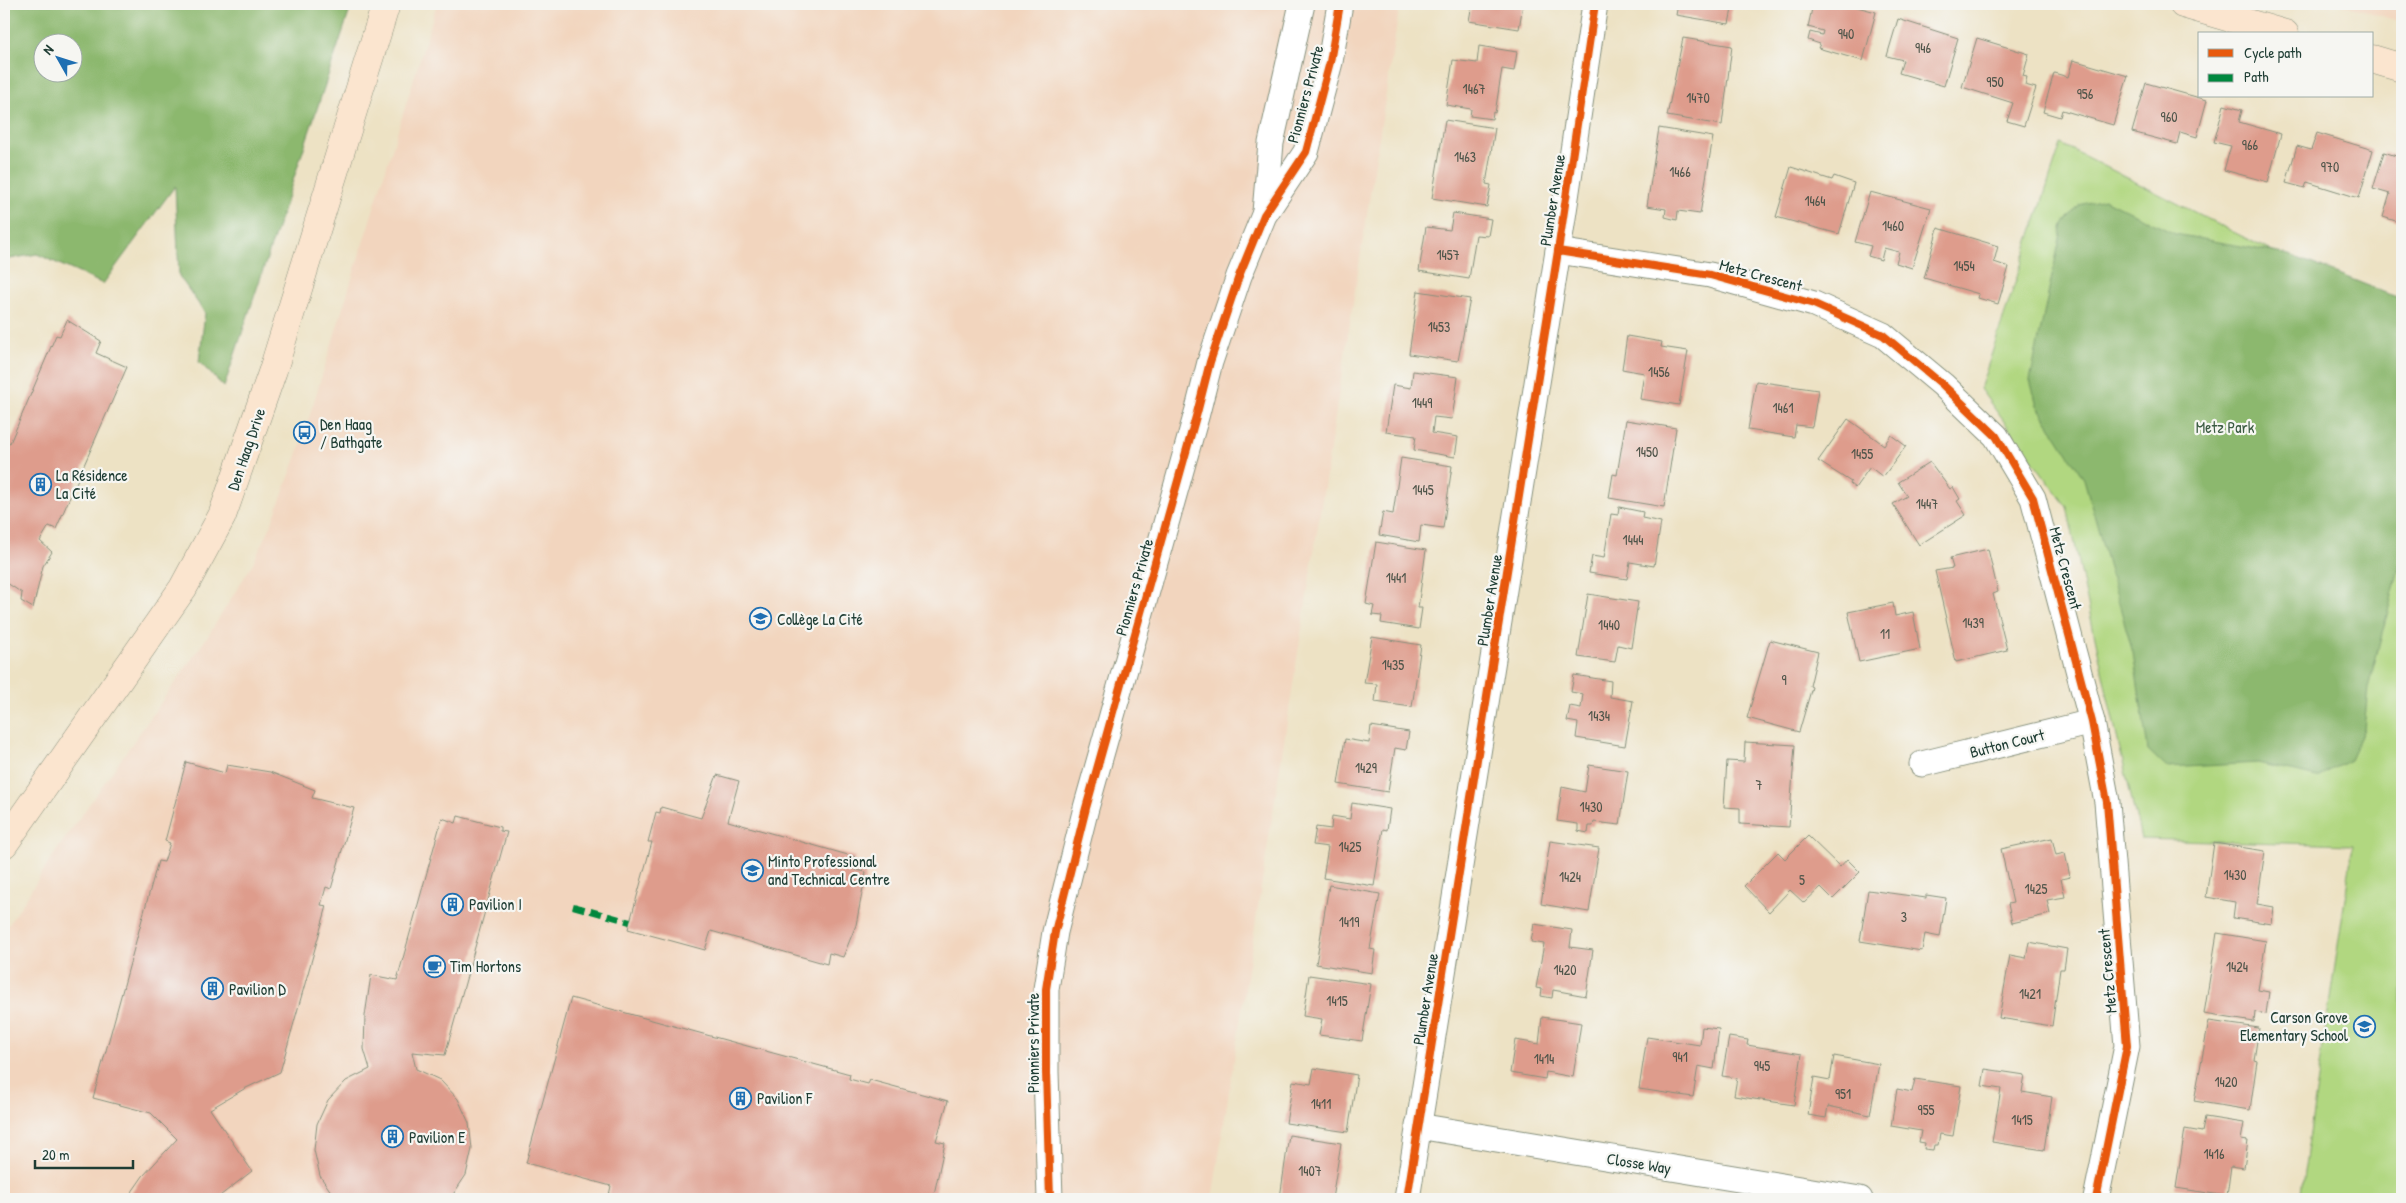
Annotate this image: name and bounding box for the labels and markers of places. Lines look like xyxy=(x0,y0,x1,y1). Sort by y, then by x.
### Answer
place label: Den Haag / Bathgate xyxy=(320,413,383,453)
bus stop icon: Den Haag / Bathgate xyxy=(292,421,316,445)
place label: La Résidence La Cité xyxy=(56,464,128,504)
building icon: La Résidence La Cité xyxy=(28,472,52,496)
school or university icon: Collège La Cité xyxy=(749,607,773,631)
place label: Collège La Cité xyxy=(777,608,863,630)
place label: Minto Professional and Technical Centre xyxy=(768,850,890,890)
school or university icon: Minto Professional and Technical Centre xyxy=(740,858,764,882)
building icon: Pavilion I xyxy=(441,892,465,916)
place label: Pavilion I xyxy=(469,893,522,915)
cafe icon: Tim Hortons xyxy=(422,954,446,978)
place label: Tim Hortons xyxy=(450,955,521,977)
building icon: Pavilion D xyxy=(201,977,225,1001)
place label: Pavilion D xyxy=(229,978,286,1000)
place label: Carson Grove Elementary School xyxy=(2240,1006,2349,1046)
school or university icon: Carson Grove Elementary School xyxy=(2352,1014,2376,1038)
building icon: Pavilion F xyxy=(729,1086,753,1110)
place label: Pavilion F xyxy=(757,1087,813,1109)
building icon: Pavilion E xyxy=(381,1125,405,1149)
place label: Pavilion E xyxy=(409,1126,465,1148)

